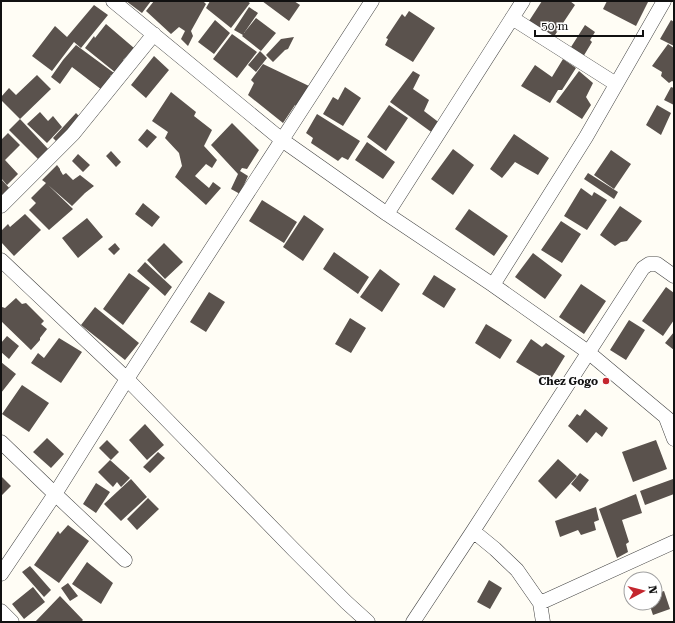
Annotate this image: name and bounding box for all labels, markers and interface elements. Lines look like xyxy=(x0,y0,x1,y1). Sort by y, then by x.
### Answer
scale bar xyxy=(535,12,643,38)
text: 50 m xyxy=(541,19,568,33)
place label: Chez Gogo xyxy=(539,375,598,388)
marker: Chez Gogo xyxy=(601,376,611,386)
north arrow xyxy=(623,571,663,611)
text: N xyxy=(645,585,659,595)

